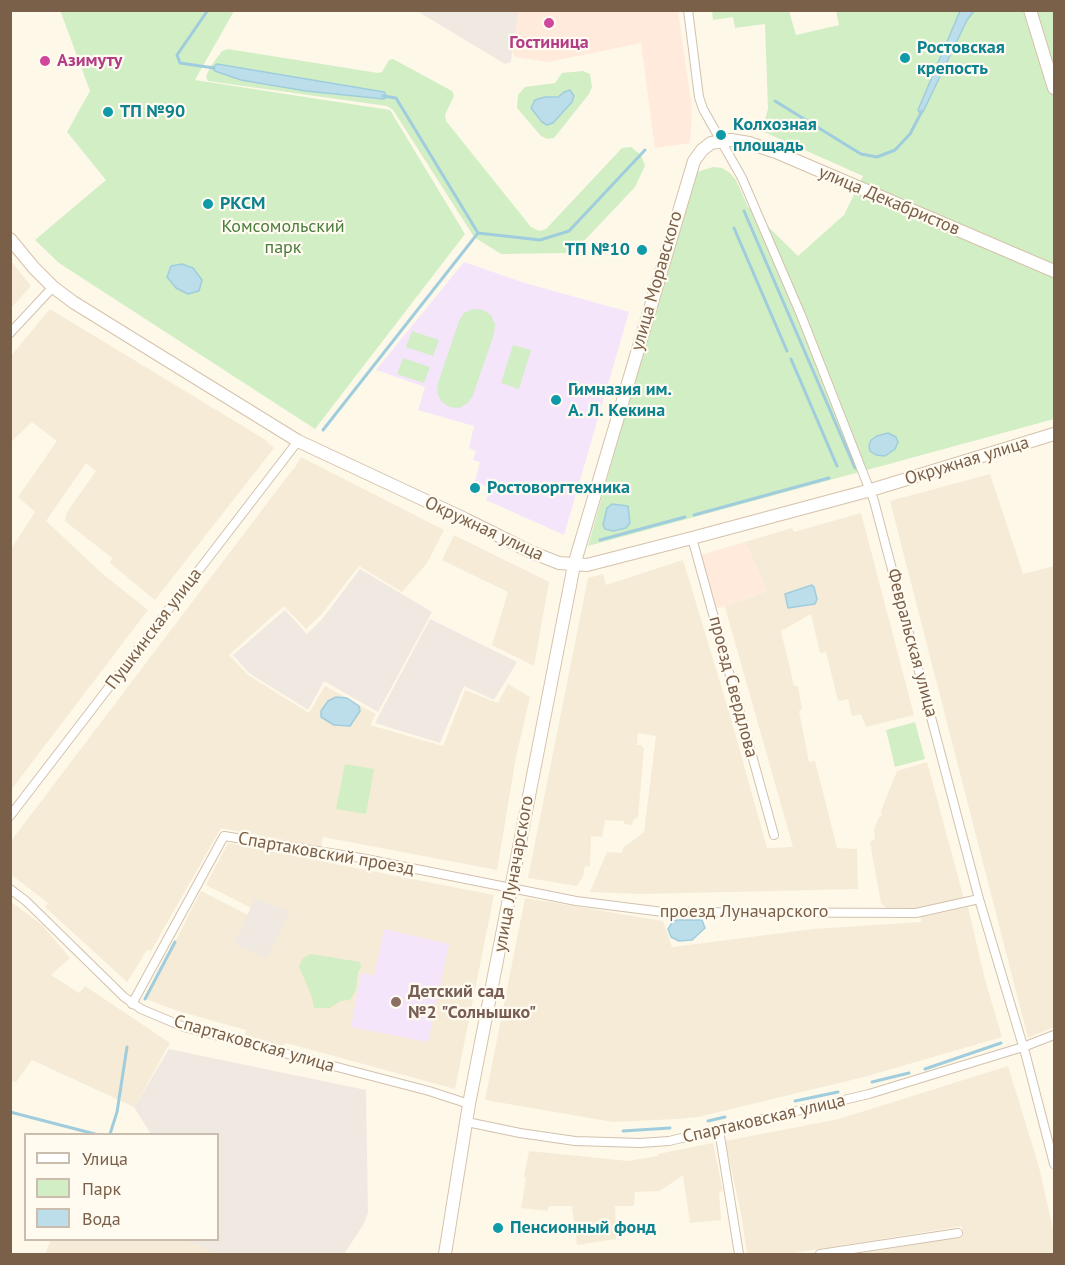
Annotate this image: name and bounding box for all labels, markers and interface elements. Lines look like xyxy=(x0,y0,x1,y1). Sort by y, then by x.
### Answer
marker: Гостиница xyxy=(542,16,556,30)
place label: Гостиница xyxy=(509,32,589,54)
place label: Ростовская крепость xyxy=(917,37,1005,80)
place label: Азимуту xyxy=(57,50,122,72)
marker: Ростовская крепость xyxy=(898,51,912,65)
marker: Азимуту xyxy=(38,54,52,68)
place label: ТП №90 xyxy=(120,101,185,123)
marker: ТП №90 xyxy=(101,105,115,119)
place label: Колхозная площадь xyxy=(733,114,817,156)
marker: Колхозная площадь xyxy=(714,128,728,142)
street label: улица Декабристов xyxy=(815,161,963,241)
place label: РКСМ xyxy=(220,193,265,215)
marker: РКСМ xyxy=(201,197,215,211)
street label: улица Моравского xyxy=(627,209,687,353)
park label: Комсомольский парк xyxy=(221,216,345,258)
place label: ТП №10 xyxy=(565,239,630,261)
marker: ТП №10 xyxy=(635,243,649,257)
place label: Гимназия им. А. Л. Кекина xyxy=(568,379,672,422)
marker: Гимназия им. А. Л. Кекина xyxy=(549,393,563,407)
street label: Окружная улица xyxy=(902,432,1032,490)
place label: Ростоворгтехника xyxy=(487,477,630,499)
marker: Ростоворгтехника xyxy=(468,481,482,495)
street label: Окружная улица xyxy=(421,492,547,566)
street label: Пушкинская улица xyxy=(101,564,207,694)
street label: Февральская улица xyxy=(882,566,942,720)
street label: проезд Свердлова xyxy=(704,614,762,760)
street label: улица Луначарского xyxy=(490,794,538,954)
street label: Спартаковский проезд xyxy=(236,828,416,880)
street label: проезд Луначарского xyxy=(660,901,828,923)
place label: Детский сад №2 "Солнышко" xyxy=(408,981,536,1024)
marker: Детский сад №2 "Солнышко" xyxy=(389,995,403,1009)
street label: Спартаковская улица xyxy=(171,1011,337,1077)
street label: Спартаковская улица xyxy=(681,1090,847,1148)
legend xyxy=(24,1133,219,1241)
text: Улица xyxy=(82,1147,128,1170)
text: Парк xyxy=(82,1177,121,1200)
text: Вода xyxy=(82,1207,121,1230)
place label: Пенсионный фонд xyxy=(510,1217,656,1239)
marker: Пенсионный фонд xyxy=(491,1221,505,1235)

